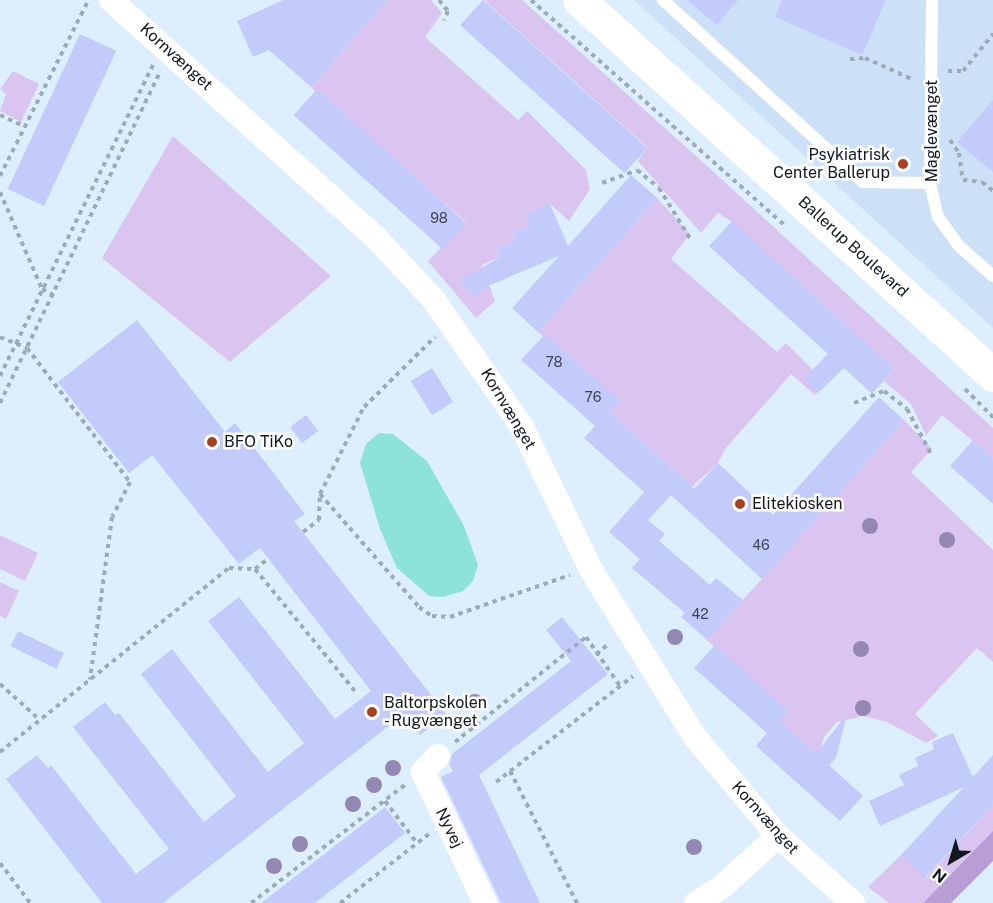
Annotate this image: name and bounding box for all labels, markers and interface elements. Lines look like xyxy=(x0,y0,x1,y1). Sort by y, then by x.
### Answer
street label: Kornvænget xyxy=(136,19,216,95)
street label: Maglevænget xyxy=(922,80,942,182)
place label: Psykiatrisk Center Ballerup xyxy=(773,145,890,183)
marker: Psykiatrisk Center Ballerup xyxy=(894,155,912,173)
street label: Ballerup Boulevard xyxy=(794,192,912,302)
house number: 98 xyxy=(430,210,448,226)
house number: 78 xyxy=(545,354,563,370)
street label: Kornvænget xyxy=(476,365,540,453)
house number: 76 xyxy=(585,389,601,405)
place label: BFO TiKo xyxy=(224,432,293,452)
marker: BFO TiKo xyxy=(205,435,219,449)
place label: Elitekiosken xyxy=(752,494,842,514)
marker: Elitekiosken xyxy=(733,497,747,511)
house number: 46 xyxy=(752,537,770,553)
house number: 42 xyxy=(691,606,709,622)
place label: Baltorpskolen - Rugvænget xyxy=(384,693,487,731)
marker: Baltorpskolen - Rugvænget xyxy=(365,705,379,719)
street label: Kornvænget xyxy=(727,778,803,858)
street label: Nyvej xyxy=(431,805,467,851)
north arrow xyxy=(921,831,981,891)
text: N xyxy=(929,864,950,887)

